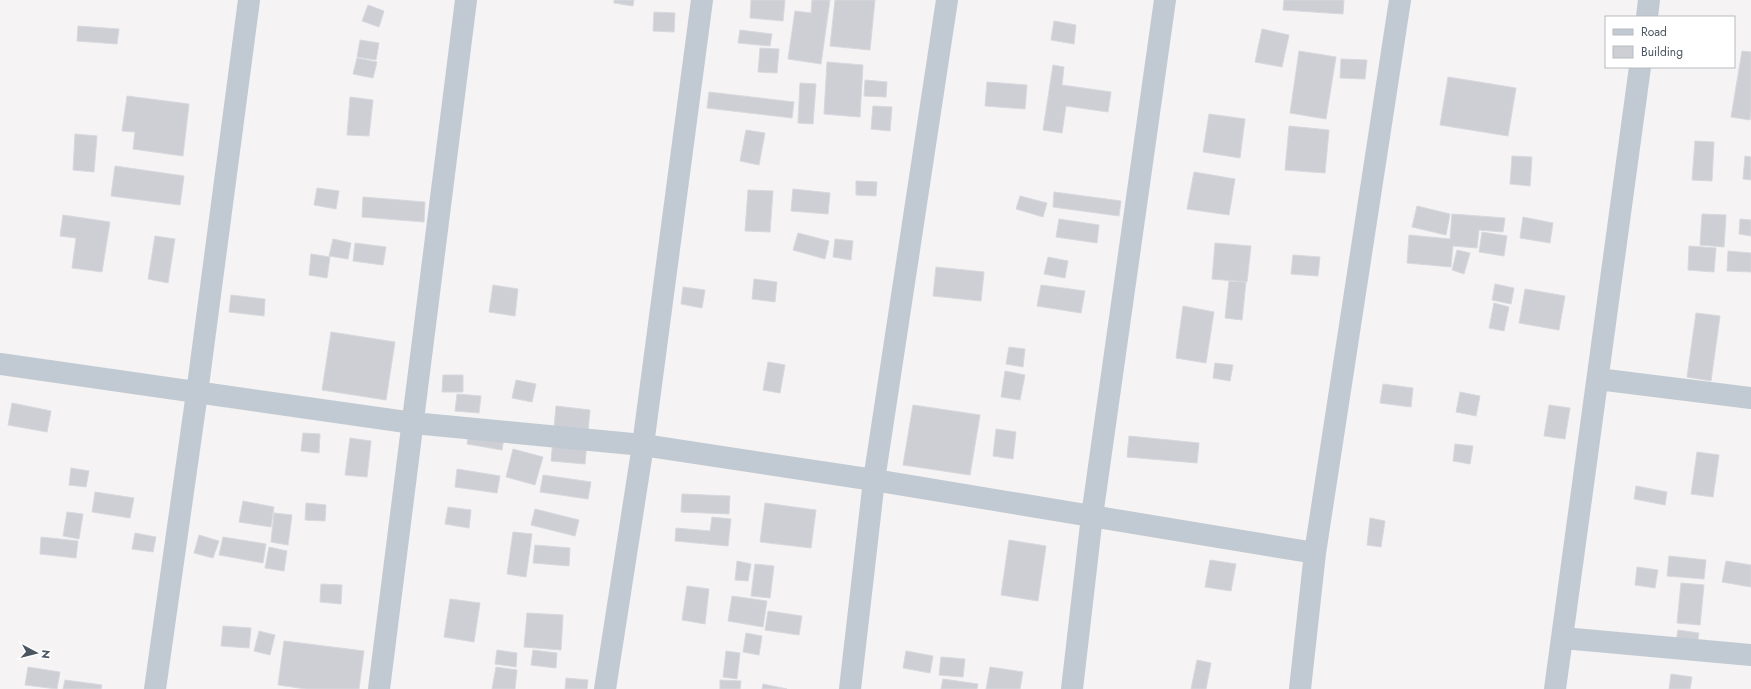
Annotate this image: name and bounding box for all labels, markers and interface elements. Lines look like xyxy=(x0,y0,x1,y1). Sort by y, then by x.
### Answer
legend xyxy=(1605,16,1735,68)
text: Road xyxy=(1641,23,1667,41)
text: Building xyxy=(1641,43,1683,61)
north arrow xyxy=(16,633,56,673)
text: N xyxy=(37,649,54,660)

